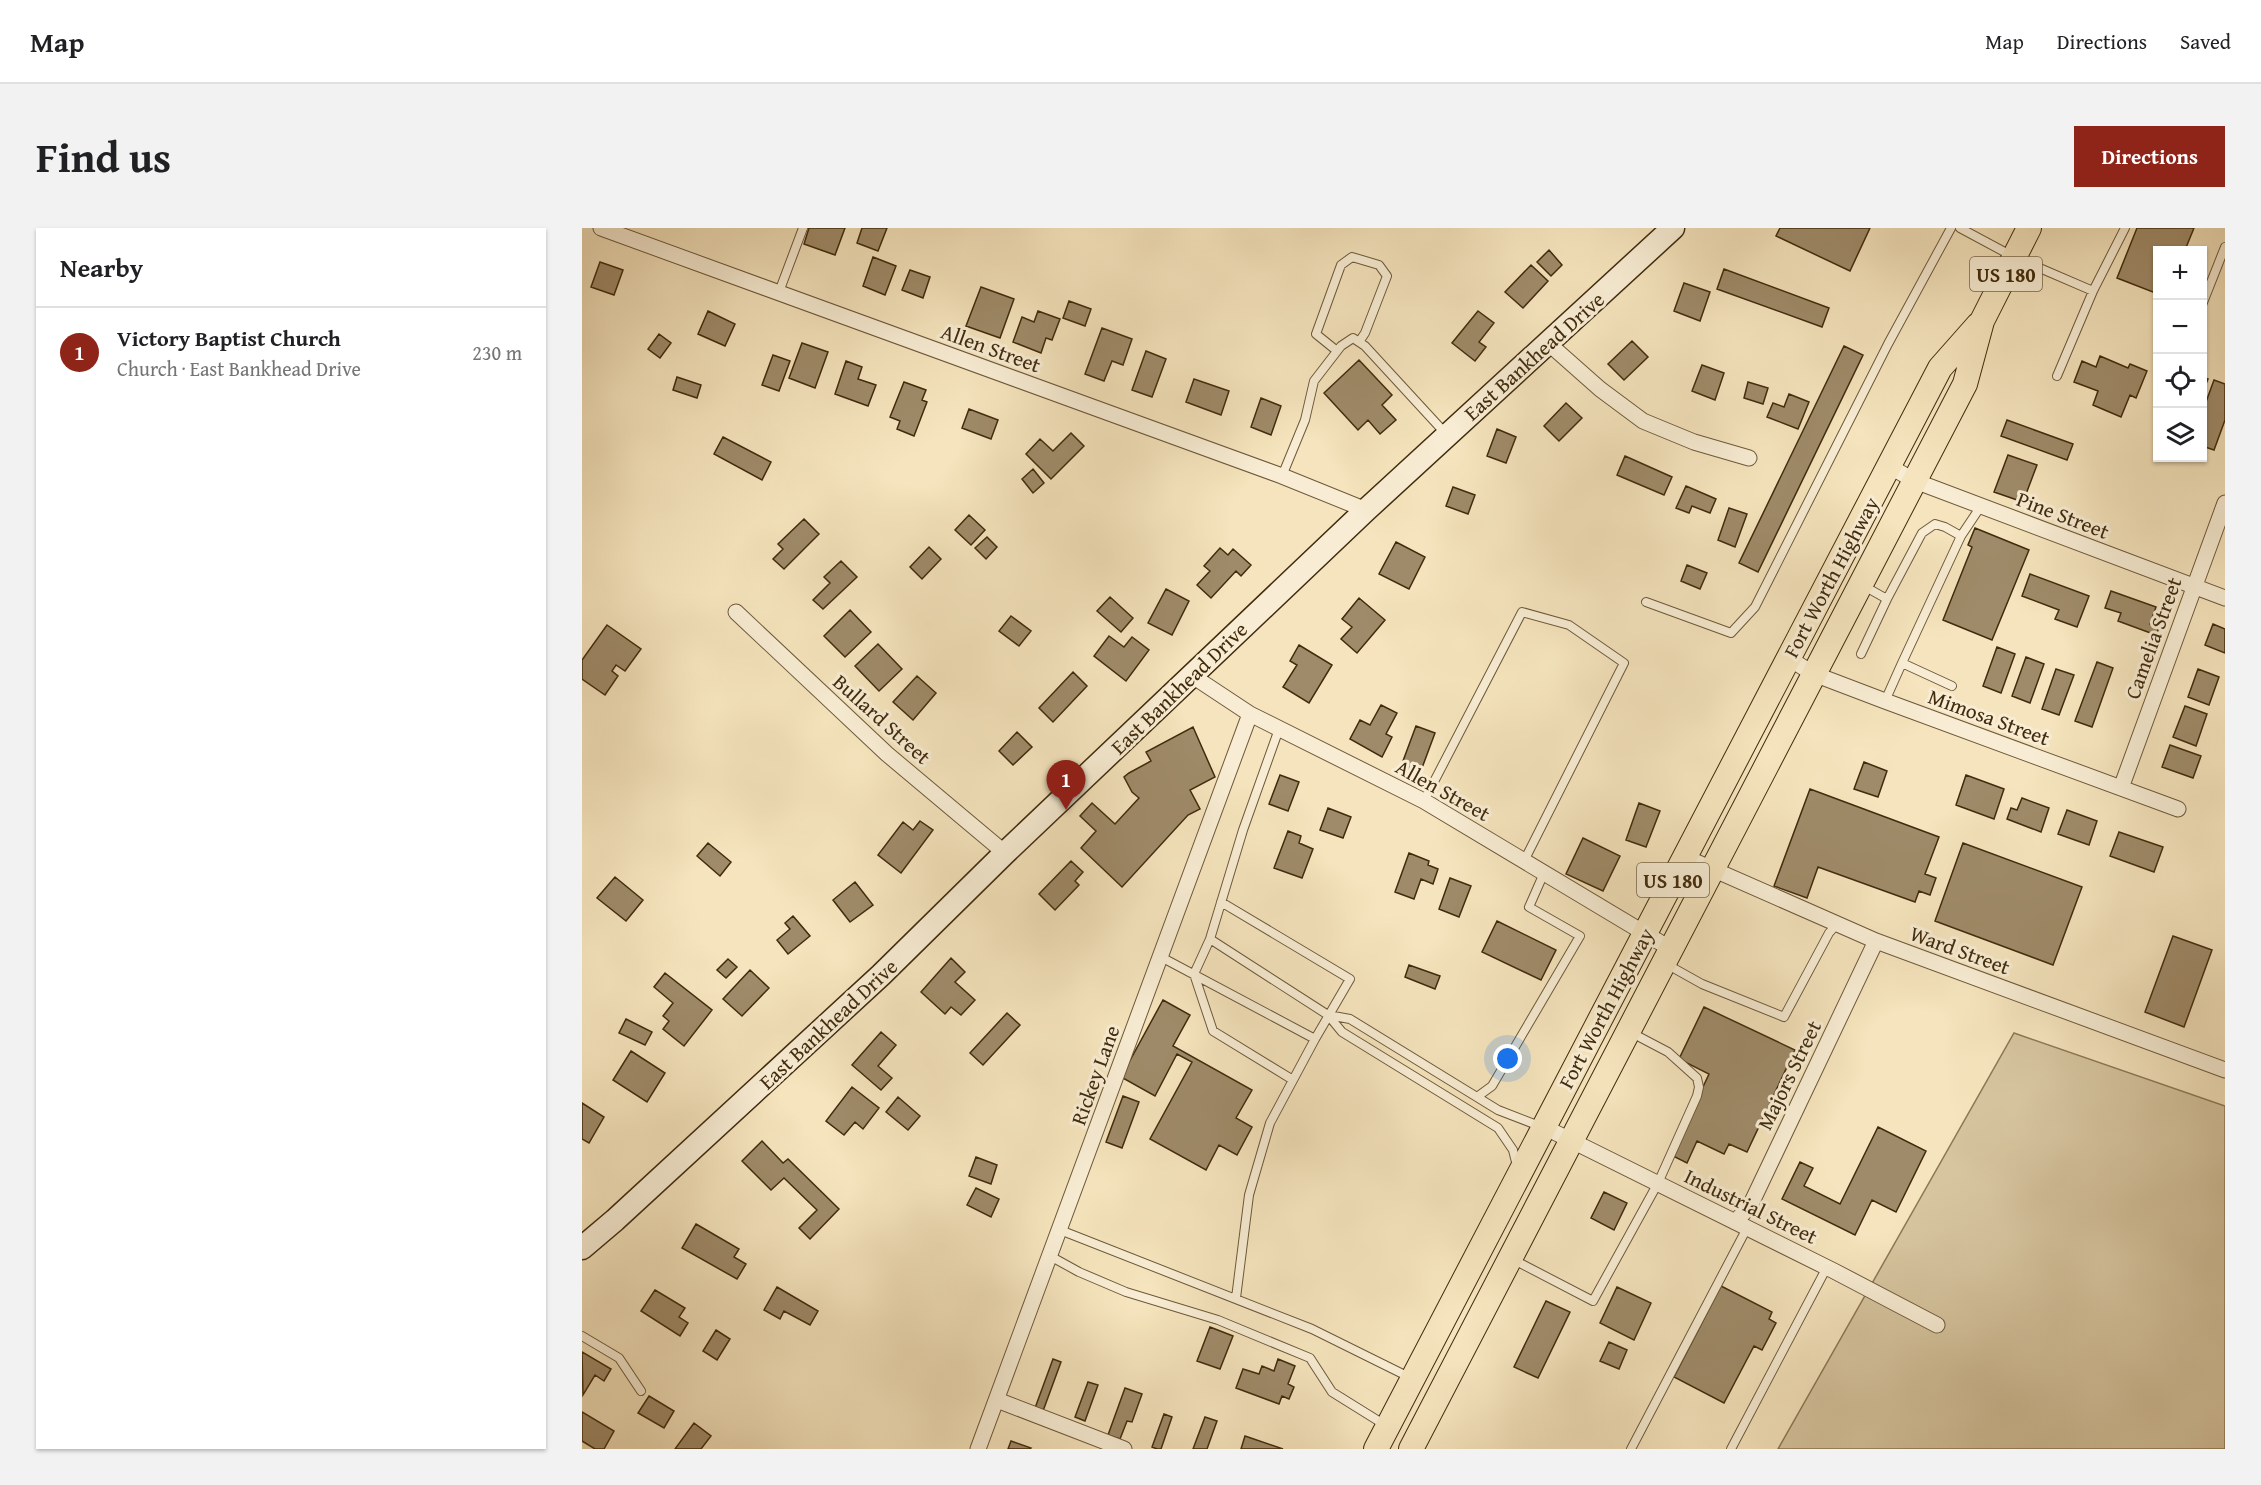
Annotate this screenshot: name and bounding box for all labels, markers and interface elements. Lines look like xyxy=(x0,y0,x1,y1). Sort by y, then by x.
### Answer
text: Map xyxy=(30,21,84,62)
text: Map xyxy=(1985,26,2024,57)
text: Directions xyxy=(2057,26,2147,57)
text: Saved xyxy=(2180,26,2231,57)
text: Find us xyxy=(36,126,171,187)
button: Directions xyxy=(2074,126,2225,187)
map controls xyxy=(2153,246,2207,462)
button: + xyxy=(2153,246,2207,300)
text: Nearby xyxy=(60,248,143,287)
road number: US 180 xyxy=(1970,257,2042,291)
street label: East Bankhead Drive xyxy=(1457,284,1611,428)
button: − xyxy=(2153,300,2207,354)
street label: Allen Street xyxy=(937,316,1046,381)
text: Victory Baptist Church xyxy=(117,322,341,354)
text: 1 xyxy=(74,338,85,367)
text: 230 m xyxy=(472,338,522,367)
text: Church · East Bankhead Drive xyxy=(117,354,361,383)
button: locate xyxy=(2153,354,2207,408)
button: layers xyxy=(2153,408,2207,462)
street label: Pine Street xyxy=(2012,483,2114,547)
street label: Fort Worth Highway xyxy=(1776,491,1887,663)
street label: Camelia Street xyxy=(2117,572,2190,703)
street label: East Bankhead Drive xyxy=(1104,614,1255,762)
street label: Bullard Street xyxy=(826,667,938,772)
street label: Mimosa Street xyxy=(1924,681,2055,753)
street label: Allen Street xyxy=(1390,751,1496,829)
pin: 1 xyxy=(1046,760,1086,810)
road number: US 180 xyxy=(1637,863,1709,897)
street label: Ward Street xyxy=(1906,918,2015,983)
street label: Fort Worth Highway xyxy=(1551,922,1662,1094)
street label: East Bankhead Drive xyxy=(752,951,904,1097)
street label: Majors Street xyxy=(1749,1015,1829,1135)
street label: Rickey Lane xyxy=(1063,1021,1127,1129)
your location xyxy=(1493,1044,1522,1073)
street label: Industrial Street xyxy=(1679,1160,1823,1252)

